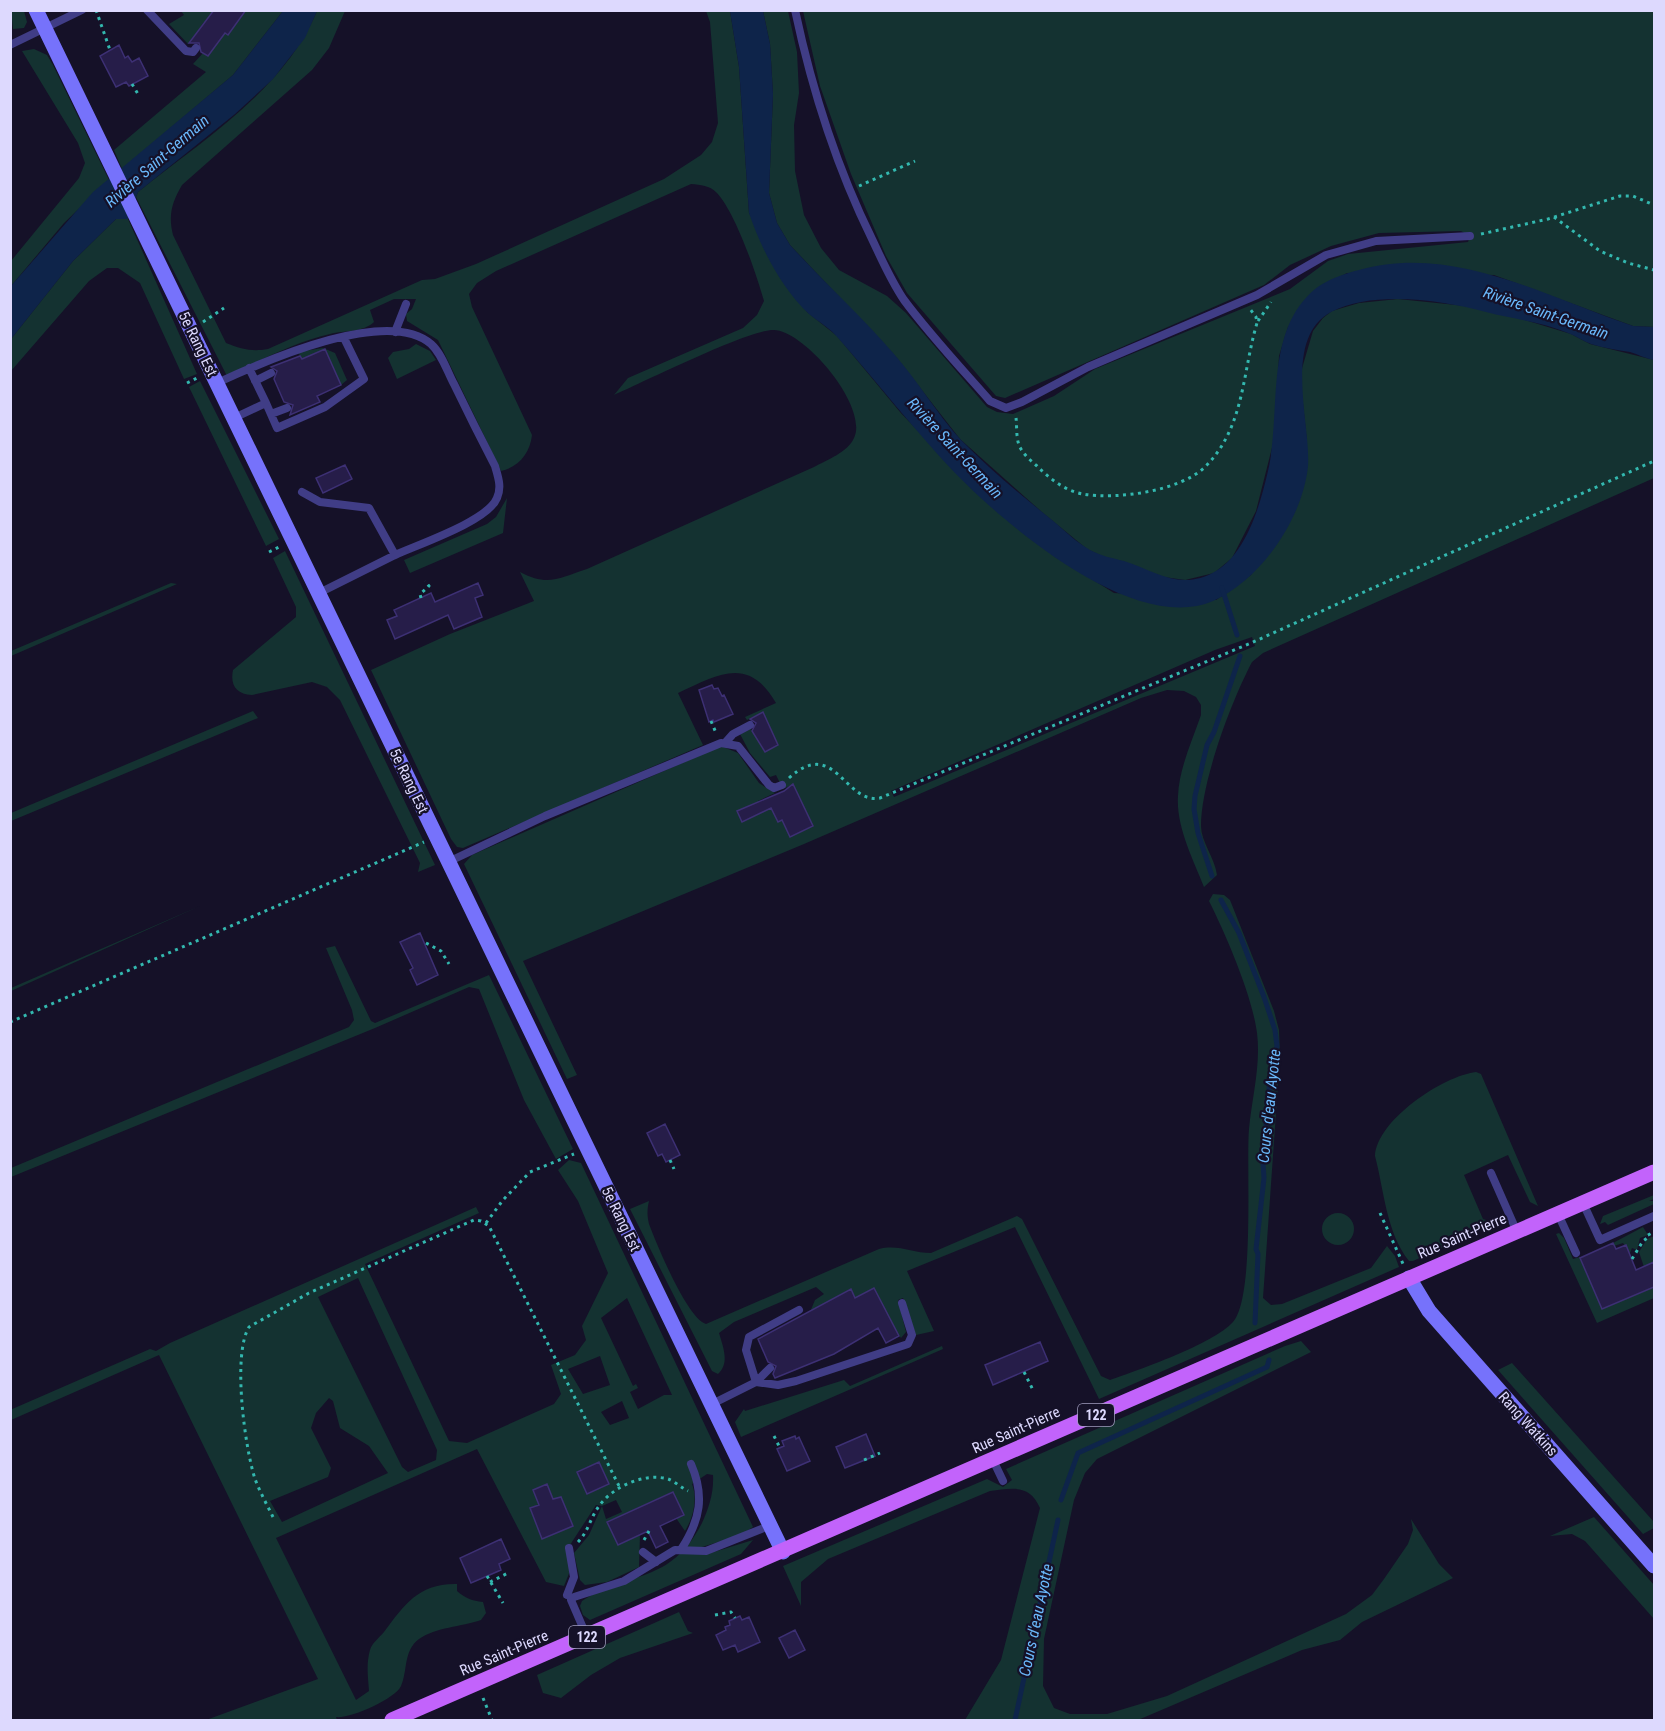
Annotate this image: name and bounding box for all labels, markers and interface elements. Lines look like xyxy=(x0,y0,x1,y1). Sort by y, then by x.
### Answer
water label: Rivière Saint-Germain xyxy=(101,111,213,211)
water label: Rivière Saint-Germain xyxy=(1481,283,1611,343)
street label: 5e Rang Est xyxy=(175,309,221,379)
water label: Rivière Saint-Germain xyxy=(903,394,1007,502)
street label: 5e Rang Est xyxy=(386,746,432,816)
water label: Cours d'eau Ayotte xyxy=(1254,1048,1284,1164)
street label: 5e Rang Est xyxy=(598,1184,644,1254)
street label: Rue Saint-Pierre xyxy=(1415,1209,1509,1263)
street label: Rang Watkins xyxy=(1494,1388,1562,1460)
street label: Rue Saint-Pierre xyxy=(969,1403,1063,1457)
road number: 122 xyxy=(1078,1404,1114,1426)
water label: Cours d'eau Ayotte xyxy=(1015,1562,1057,1678)
street label: Rue Saint-Pierre xyxy=(457,1626,551,1680)
road number: 122 xyxy=(569,1626,605,1648)

